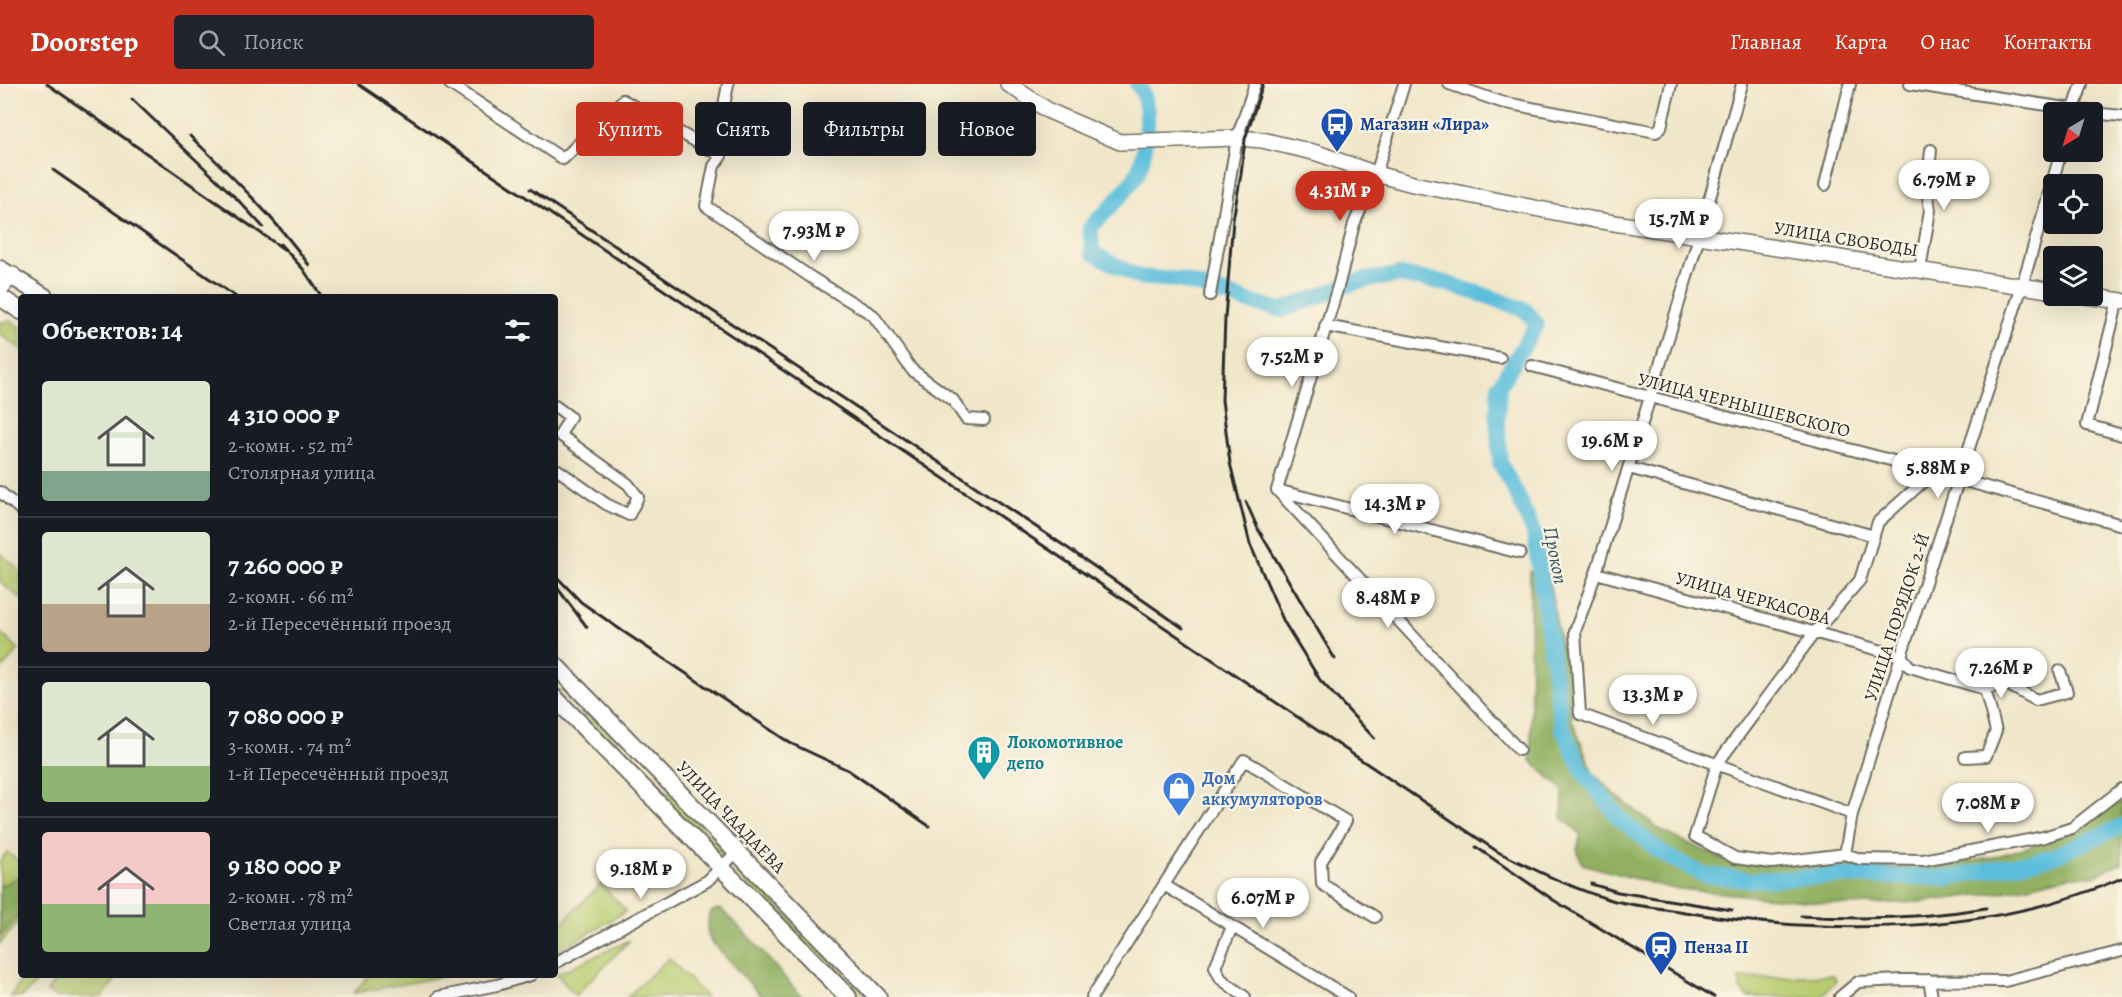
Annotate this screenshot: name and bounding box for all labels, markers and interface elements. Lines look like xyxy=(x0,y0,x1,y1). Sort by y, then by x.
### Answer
search box xyxy=(174,15,594,69)
text: Doorstep xyxy=(30,23,138,61)
icon: search xyxy=(195,26,228,59)
text: Поиск xyxy=(243,27,304,57)
text: Главная xyxy=(1730,28,1802,56)
text: Карта xyxy=(1835,28,1887,56)
text: О нас xyxy=(1920,28,1970,56)
text: Контакты xyxy=(2003,28,2092,56)
chip: Купить xyxy=(576,102,683,156)
chip: Снять xyxy=(695,102,791,156)
chip: Фильтры xyxy=(803,102,926,156)
chip: Новое xyxy=(938,102,1036,156)
north arrow xyxy=(2043,102,2103,162)
map controls xyxy=(2043,102,2103,306)
bus stop icon: Магазин «Лира» xyxy=(1319,106,1355,153)
place label: Магазин «Лира» xyxy=(1360,112,1489,136)
pin: 6.79M ₽ xyxy=(1889,160,1999,211)
text: 6.79M ₽ xyxy=(1912,166,1976,193)
pin: 4.31M ₽ xyxy=(1285,171,1395,222)
button: locate xyxy=(2043,174,2103,234)
text: 4.31M ₽ xyxy=(1309,177,1371,204)
pin: 15.7M ₽ xyxy=(1624,199,1734,250)
text: 15.7M ₽ xyxy=(1649,205,1709,232)
pin: 7.93M ₽ xyxy=(759,211,869,262)
street label: УЛИЦА СВОБОДЫ xyxy=(1772,216,1920,262)
text: 7.93M ₽ xyxy=(783,217,845,244)
button: layers xyxy=(2043,246,2103,306)
text: Объектов: 14 xyxy=(42,313,183,348)
icon: filters xyxy=(501,314,534,347)
pin: 7.52M ₽ xyxy=(1237,337,1347,388)
text: 7.52M ₽ xyxy=(1261,343,1323,370)
street label: УЛИЦА ЧЕРНЫШЕВСКОГО xyxy=(1635,367,1853,443)
text: 4 310 000 ₽ xyxy=(228,397,340,432)
icon: home xyxy=(90,405,162,477)
pin: 19.6M ₽ xyxy=(1557,421,1667,472)
text: 19.6M ₽ xyxy=(1581,427,1643,454)
text: 2-комн. · 52 m² xyxy=(228,432,353,459)
pin: 5.88M ₽ xyxy=(1883,448,1993,499)
text: 5.88M ₽ xyxy=(1906,454,1970,481)
text: Столярная улица xyxy=(228,459,375,486)
pin: 14.3M ₽ xyxy=(1340,484,1450,535)
text: 14.3M ₽ xyxy=(1364,490,1426,517)
water label: Прокоп xyxy=(1537,524,1574,586)
street label: УЛИЦА ПОРЯДОК 2-Й xyxy=(1858,530,1936,704)
text: 7 260 000 ₽ xyxy=(228,548,343,583)
icon: home xyxy=(90,556,162,628)
street label: УЛИЦА ЧЕРКАСОВА xyxy=(1673,566,1834,630)
pin: 8.48M ₽ xyxy=(1333,578,1443,629)
text: 2-комн. · 66 m² xyxy=(228,583,353,610)
text: 8.48M ₽ xyxy=(1356,584,1420,611)
text: 2-й Пересечённый проезд xyxy=(228,610,451,637)
pin: 7.26M ₽ xyxy=(1946,648,2056,699)
text: 7.26M ₽ xyxy=(1969,654,2033,681)
pin: 13.3M ₽ xyxy=(1598,675,1708,726)
text: 13.3M ₽ xyxy=(1623,681,1683,708)
text: 7 080 000 ₽ xyxy=(228,698,344,733)
icon: home xyxy=(90,706,162,778)
place label: Локомотивное депо xyxy=(1006,730,1123,775)
text: 3-комн. · 74 m² xyxy=(228,733,351,760)
building icon: Локомотивное депо xyxy=(966,734,1002,781)
street label: УЛИЦА ЧААДАЕВА xyxy=(671,756,791,879)
text: 1-й Пересечённый проезд xyxy=(228,760,449,787)
place label: Дом аккумуляторов xyxy=(1202,766,1323,811)
shop icon: Дом аккумуляторов xyxy=(1161,770,1197,817)
pin: 7.08M ₽ xyxy=(1933,783,2043,834)
text: 7.08M ₽ xyxy=(1956,789,2020,816)
text: 9 180 000 ₽ xyxy=(228,848,341,883)
pin: 9.18M ₽ xyxy=(586,849,696,900)
text: 9.18M ₽ xyxy=(610,855,672,882)
icon: home xyxy=(90,856,162,928)
pin: 6.07M ₽ xyxy=(1208,878,1318,929)
text: 2-комн. · 78 m² xyxy=(228,883,353,910)
text: 6.07M ₽ xyxy=(1231,884,1295,911)
text: Светлая улица xyxy=(228,910,351,937)
station icon: Пенза II xyxy=(1643,929,1679,976)
place label: Пенза II xyxy=(1684,935,1748,959)

